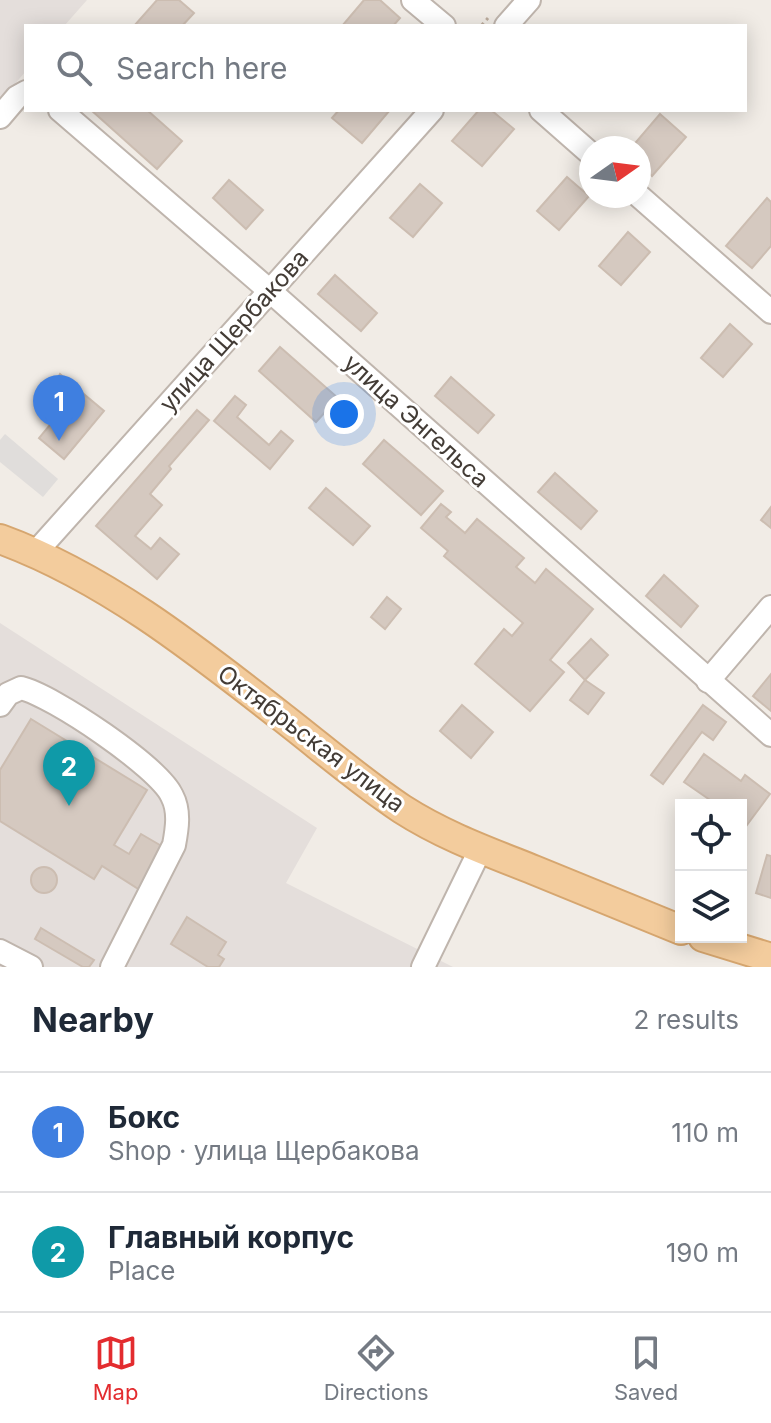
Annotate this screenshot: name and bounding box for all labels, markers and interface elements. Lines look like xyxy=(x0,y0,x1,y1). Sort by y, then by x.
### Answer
search box xyxy=(24,24,747,112)
icon: search xyxy=(52,46,96,90)
text: Search here xyxy=(116,50,288,86)
north arrow xyxy=(579,136,651,208)
street label: улица Щербакова xyxy=(153,243,314,418)
street label: улица Энгельса xyxy=(338,348,495,493)
pin: 1 xyxy=(33,375,85,441)
your location xyxy=(324,394,364,434)
street label: Октябрьская улица xyxy=(212,659,411,818)
pin: 2 xyxy=(43,740,95,806)
map controls xyxy=(675,799,747,943)
button: locate xyxy=(675,799,747,871)
button: layers xyxy=(675,871,747,943)
text: Nearby xyxy=(32,999,154,1040)
text: 2 results xyxy=(634,1004,739,1035)
text: Бокс xyxy=(108,1099,180,1135)
text: 1 xyxy=(52,1117,64,1148)
text: 110 m xyxy=(671,1117,739,1148)
text: Shop · улица Щербакова xyxy=(108,1135,420,1166)
text: Главный корпус xyxy=(108,1219,354,1255)
text: 2 xyxy=(50,1237,66,1268)
text: 190 m xyxy=(666,1237,739,1268)
text: Place xyxy=(108,1255,176,1286)
tab: Map xyxy=(93,1331,138,1405)
tab: Directions xyxy=(324,1331,429,1405)
tab: Saved xyxy=(614,1331,678,1405)

